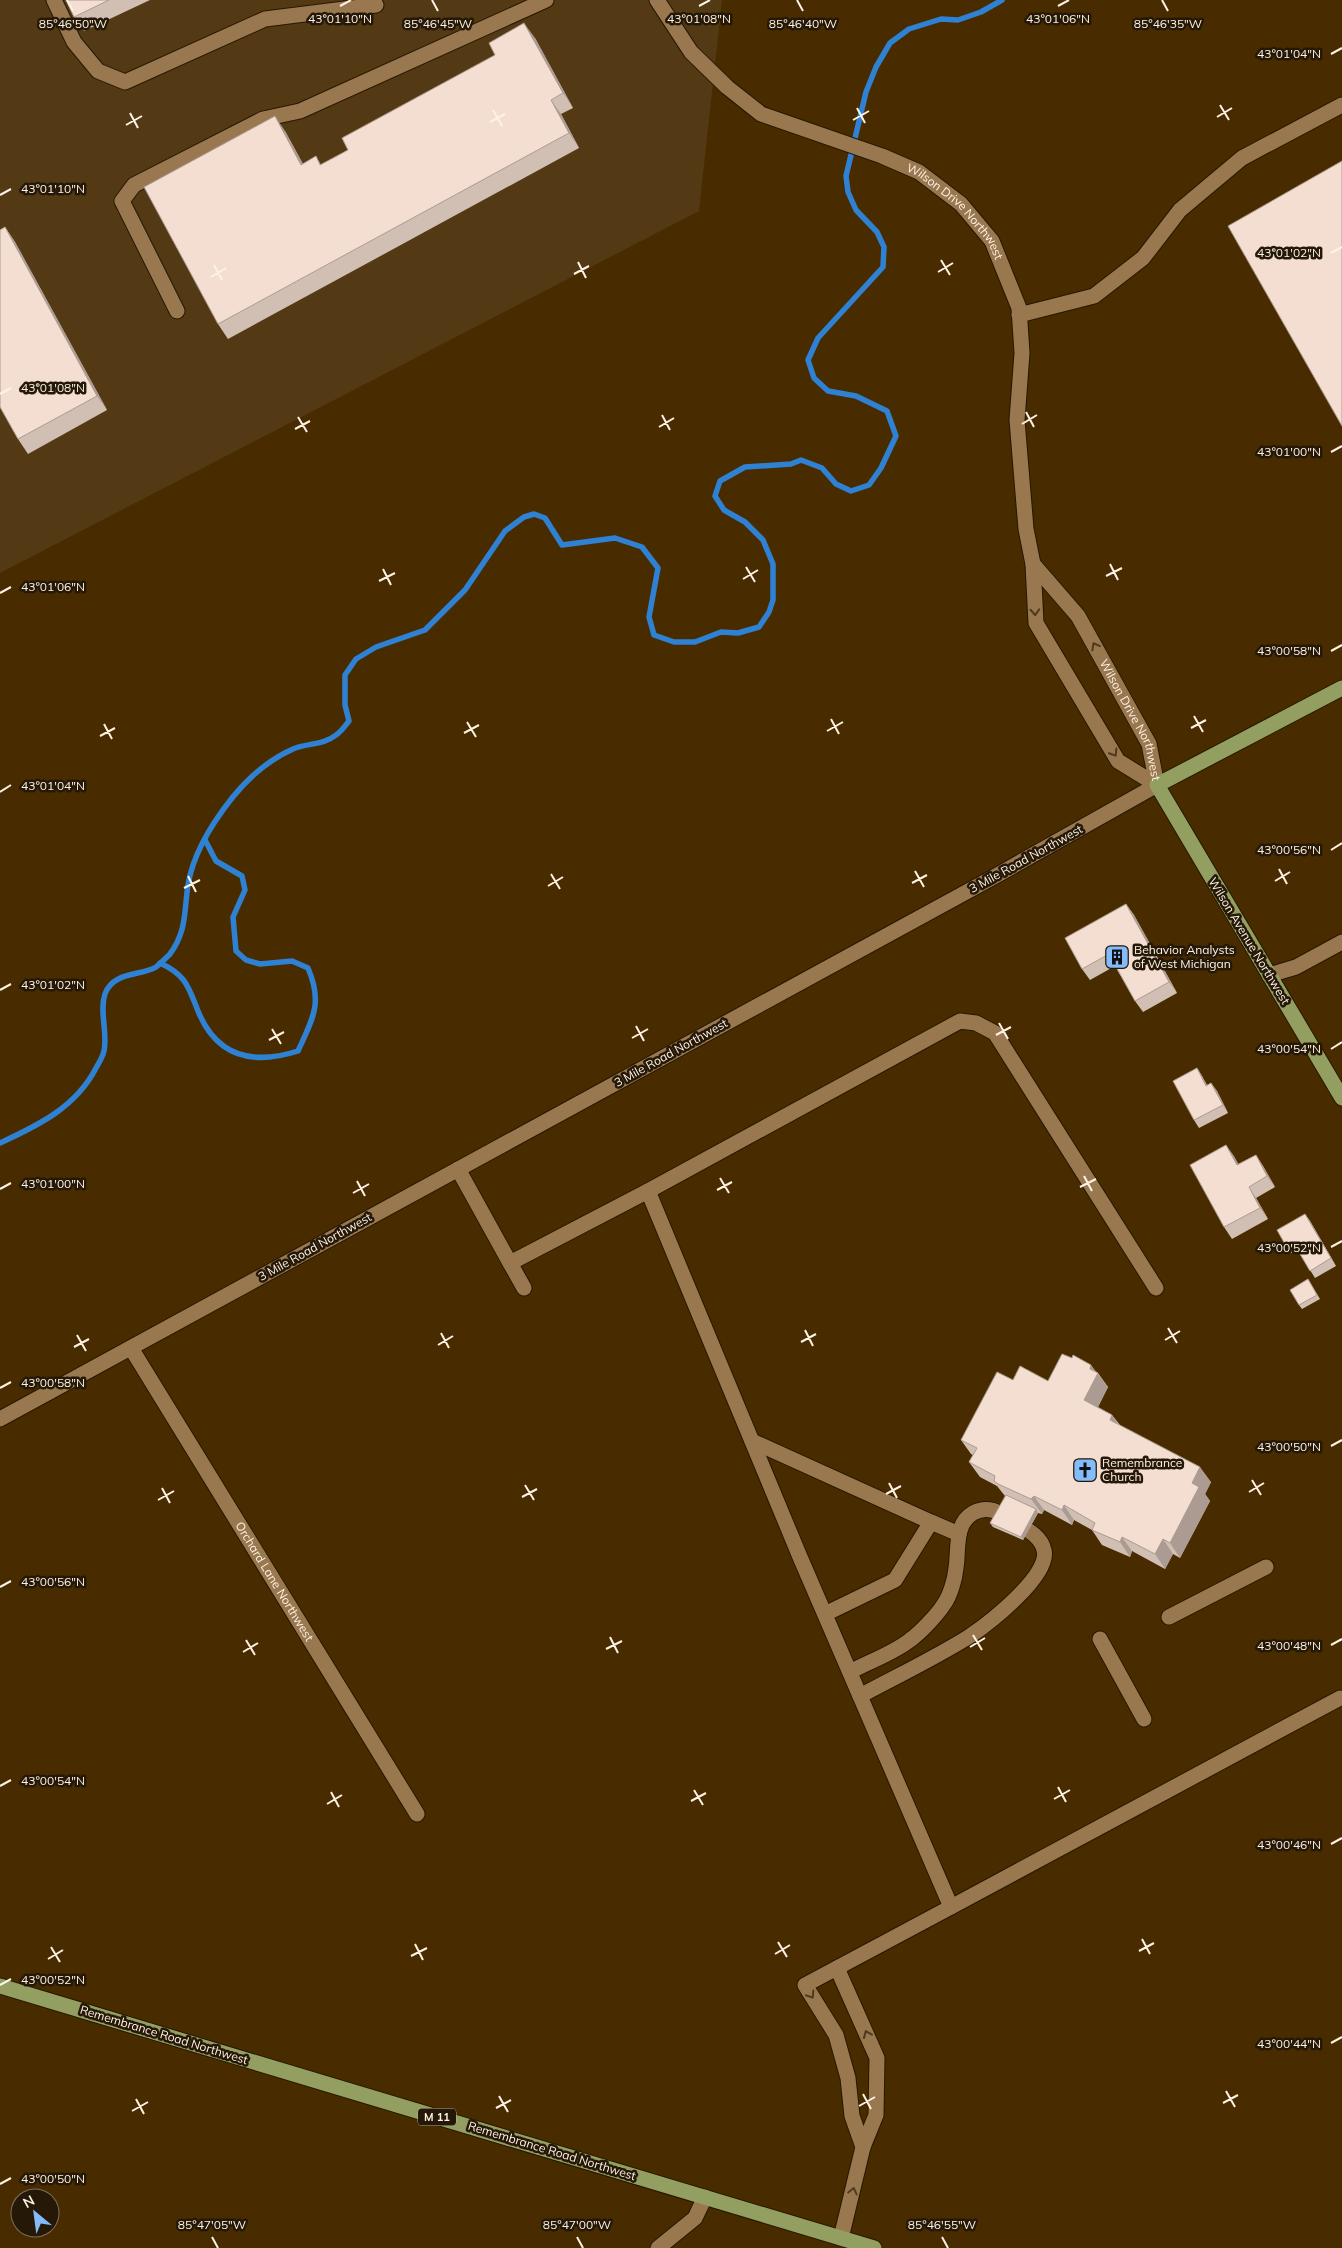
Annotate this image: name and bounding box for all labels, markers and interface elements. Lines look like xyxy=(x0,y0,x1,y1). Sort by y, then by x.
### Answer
text: 43°01'10"N xyxy=(308,11,372,26)
text: 43°01'08"N xyxy=(667,11,731,26)
text: 43°01'06"N xyxy=(1026,11,1090,26)
text: 85°46'50"W xyxy=(39,16,107,31)
text: 85°46'45"W xyxy=(404,16,472,31)
text: 85°46'40"W xyxy=(769,16,837,31)
text: 85°46'35"W xyxy=(1134,16,1202,31)
text: 43°01'04"N xyxy=(1257,46,1321,61)
street label: Wilson Drive Northwest xyxy=(905,160,1007,261)
text: 43°01'10"N xyxy=(21,181,85,196)
text: 43°01'02"N xyxy=(1257,245,1321,260)
text: 43°01'08"N xyxy=(21,380,85,395)
text: 43°01'00"N xyxy=(1257,444,1321,459)
text: 43°01'06"N xyxy=(21,579,85,594)
one-way arrow xyxy=(1030,609,1041,617)
one-way arrow xyxy=(1091,642,1101,651)
text: 43°00'58"N xyxy=(1257,643,1321,658)
street label: Wilson Drive Northwest xyxy=(1097,657,1164,782)
one-way arrow xyxy=(1107,748,1117,757)
text: 43°01'04"N xyxy=(21,778,85,793)
street label: 3 Mile Road Northwest xyxy=(967,821,1085,896)
text: 43°00'56"N xyxy=(1257,842,1321,857)
street label: Wilson Avenue Northwest xyxy=(1206,874,1293,1007)
place label: Behavior Analysts of West Michigan xyxy=(1134,942,1235,971)
building icon: Behavior Analysts of West Michigan xyxy=(1104,944,1130,970)
text: 43°01'02"N xyxy=(21,977,85,992)
street label: 3 Mile Road Northwest xyxy=(612,1015,730,1090)
text: 43°00'54"N xyxy=(1257,1041,1321,1056)
text: 43°01'00"N xyxy=(21,1176,85,1191)
street label: 3 Mile Road Northwest xyxy=(256,1209,374,1284)
text: 43°00'52"N xyxy=(1257,1240,1321,1255)
text: 43°00'58"N xyxy=(21,1375,85,1390)
text: 43°00'50"N xyxy=(1257,1439,1321,1454)
place label: Remembrance Church xyxy=(1102,1455,1182,1484)
church icon: Remembrance Church xyxy=(1072,1457,1098,1483)
street label: Orchard Lane Northwest xyxy=(232,1519,317,1644)
text: 43°00'56"N xyxy=(21,1574,85,1589)
text: 43°00'48"N xyxy=(1257,1638,1321,1653)
text: 43°00'54"N xyxy=(21,1773,85,1788)
text: 43°00'46"N xyxy=(1257,1837,1321,1852)
text: 43°00'52"N xyxy=(21,1972,85,1987)
one-way arrow xyxy=(805,1990,815,1999)
street label: Remembrance Road Northwest xyxy=(78,2002,250,2067)
one-way arrow xyxy=(863,2030,874,2039)
text: 43°00'44"N xyxy=(1257,2036,1321,2051)
road number: M 11 xyxy=(418,2108,456,2126)
street label: Remembrance Road Northwest xyxy=(466,2118,638,2183)
text: 43°00'50"N xyxy=(21,2171,85,2186)
one-way arrow xyxy=(847,2186,858,2195)
north arrow xyxy=(10,2188,60,2238)
text: N xyxy=(20,2191,38,2212)
text: 85°47'05"W xyxy=(178,2217,246,2232)
text: 85°47'00"W xyxy=(543,2217,611,2232)
text: 85°46'55"W xyxy=(908,2217,976,2232)

